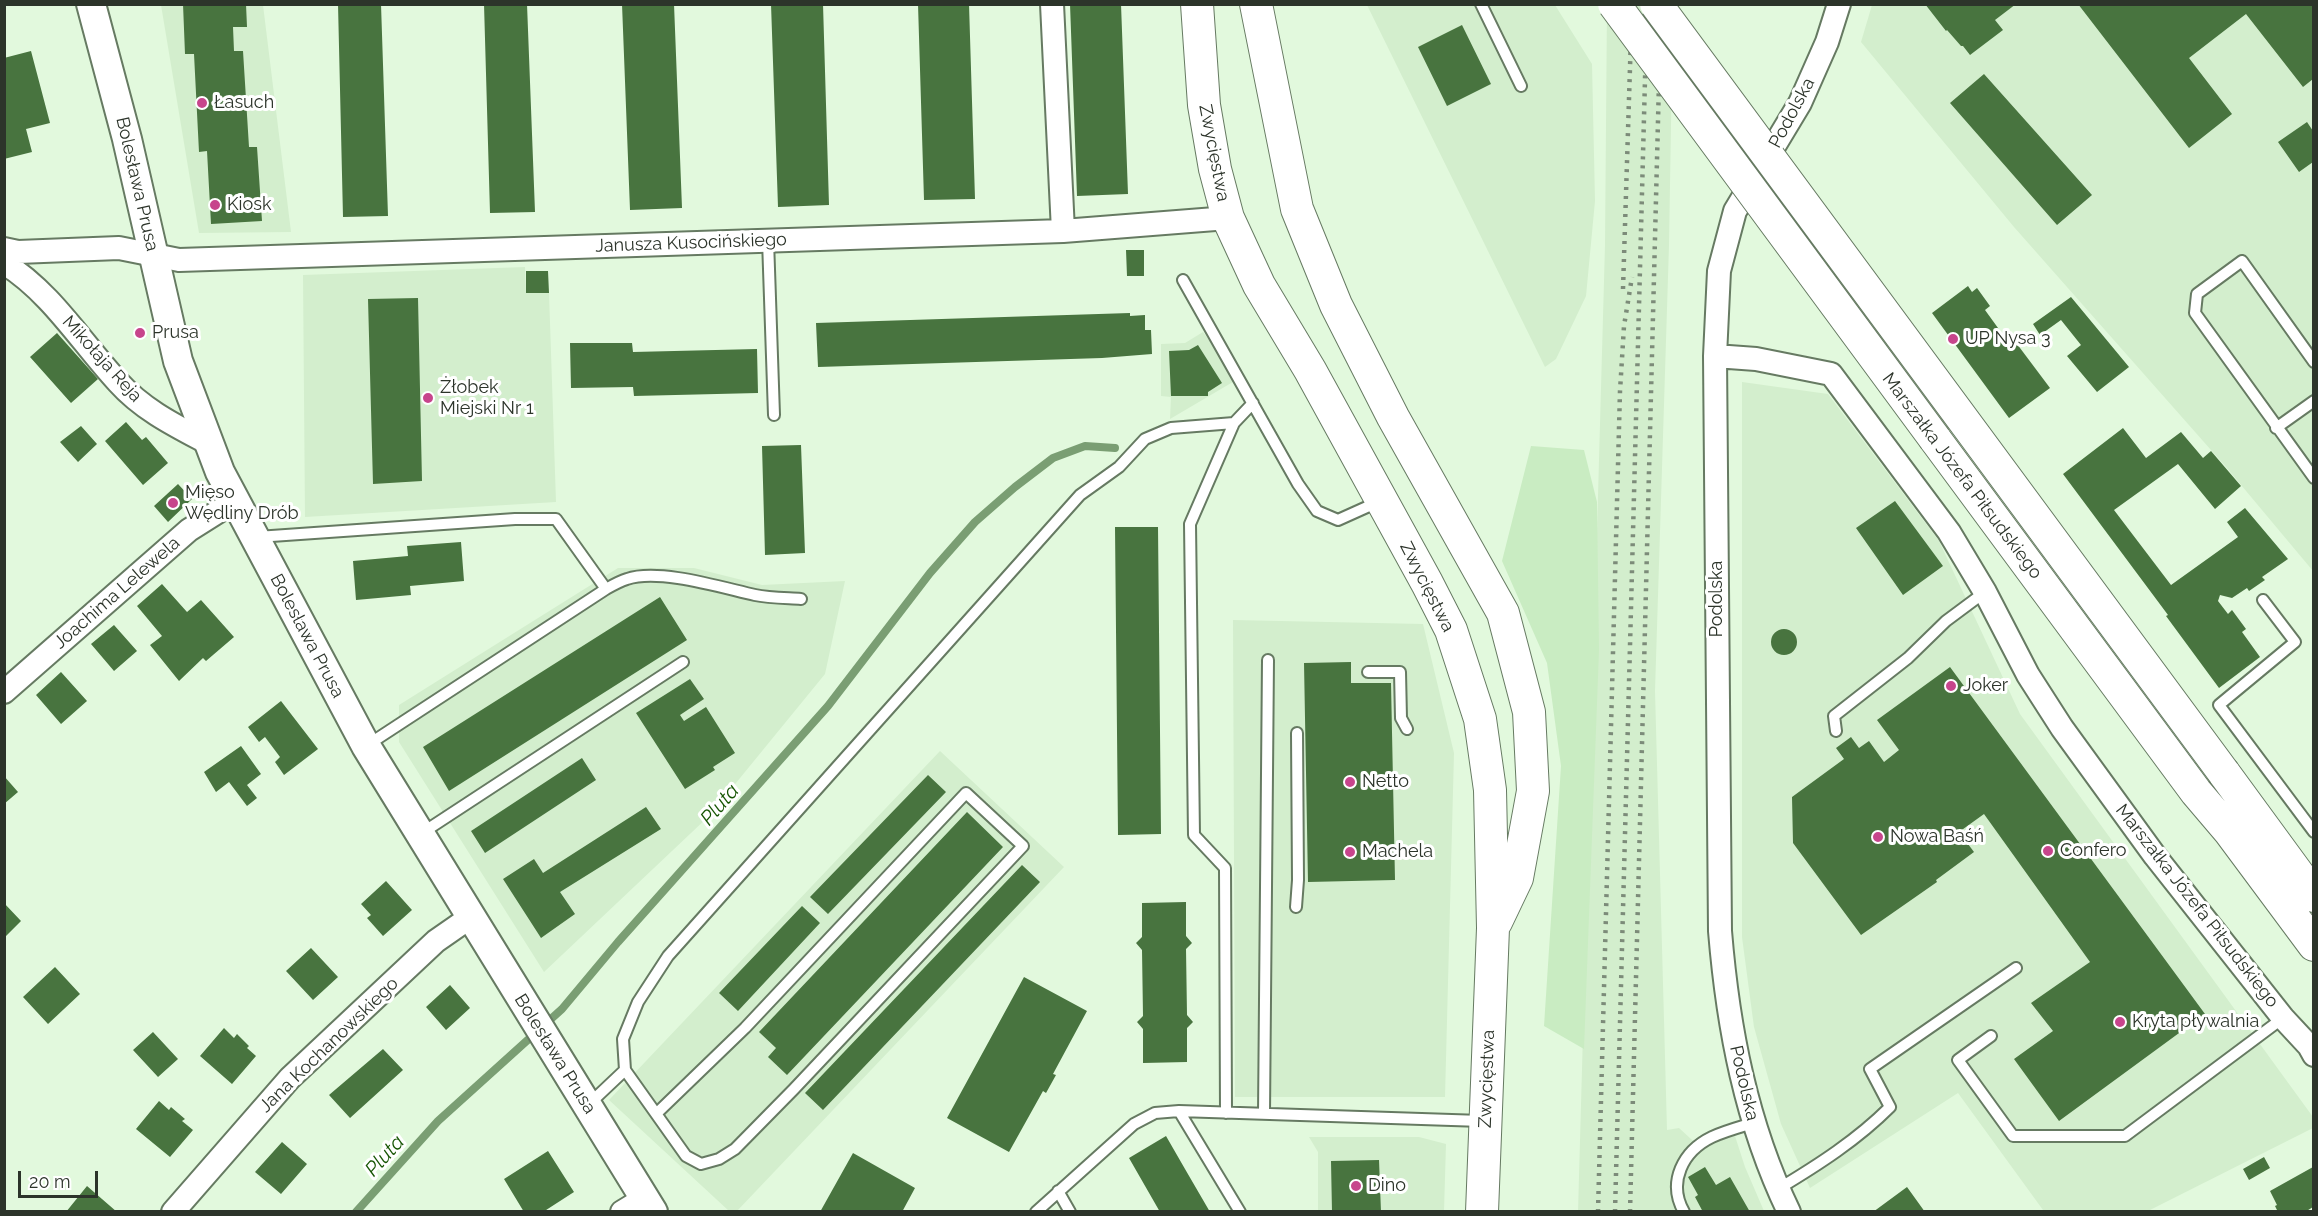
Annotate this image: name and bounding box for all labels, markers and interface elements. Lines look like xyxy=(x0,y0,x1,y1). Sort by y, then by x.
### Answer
street label: Podolska xyxy=(1764,74,1820,152)
place label: Łasuch xyxy=(214,92,274,114)
marker: Łasuch xyxy=(195,96,209,110)
street label: Zwycięstwa xyxy=(1194,103,1234,203)
street label: Bolesława Prusa xyxy=(111,115,163,253)
place label: Kiosk xyxy=(227,194,271,216)
marker: Kiosk xyxy=(208,198,222,212)
street label: Janusza Kusocińskiego xyxy=(595,229,787,257)
street label: Mikołaja Reja xyxy=(58,311,146,407)
place label: Prusa xyxy=(152,322,199,344)
marker: Prusa xyxy=(133,326,147,340)
place label: UP Nysa 3 xyxy=(1965,328,2050,350)
marker: UP Nysa 3 xyxy=(1946,332,1960,346)
street label: Marszałka Józefa Piłsudskiego xyxy=(1877,369,2047,583)
place label: Żłobek Miejski Nr 1 xyxy=(440,377,534,420)
marker: Żłobek Miejski Nr 1 xyxy=(421,391,435,405)
place label: Mięso Wędliny Drób xyxy=(185,482,299,524)
marker: Mięso Wędliny Drób xyxy=(166,496,180,510)
street label: Joachima Lelewela xyxy=(50,532,184,654)
street label: Zwycięstwa xyxy=(1395,538,1459,636)
street label: Podolska xyxy=(1706,561,1728,637)
street label: Bolesława Prusa xyxy=(265,570,349,702)
place label: Joker xyxy=(1963,675,2008,697)
marker: Joker xyxy=(1944,679,1958,693)
place label: Netto xyxy=(1362,771,1409,793)
marker: Netto xyxy=(1343,775,1357,789)
water label: Pluta xyxy=(696,779,744,831)
street label: Marszałka Józefa Piłsudskiego xyxy=(2111,800,2283,1012)
place label: Nowa Baśń xyxy=(1890,826,1984,848)
marker: Nowa Baśń xyxy=(1871,830,1885,844)
place label: Confero xyxy=(2060,840,2126,862)
place label: Machela xyxy=(1362,841,1433,863)
marker: Confero xyxy=(2041,844,2055,858)
marker: Machela xyxy=(1343,845,1357,859)
street label: Jana Kochanowskiego xyxy=(255,973,403,1117)
street label: Bolesława Prusa xyxy=(510,990,600,1118)
place label: Kryta pływalnia xyxy=(2132,1011,2259,1033)
marker: Kryta pływalnia xyxy=(2113,1015,2127,1029)
street label: Zwycięstwa xyxy=(1474,1029,1500,1129)
street label: Podolska xyxy=(1725,1043,1763,1123)
water label: Pluta xyxy=(360,1131,410,1181)
scale bar xyxy=(21,1159,100,1197)
text: 20 m xyxy=(29,1171,71,1192)
place label: Dino xyxy=(1368,1175,1406,1197)
marker: Dino xyxy=(1349,1179,1363,1193)

